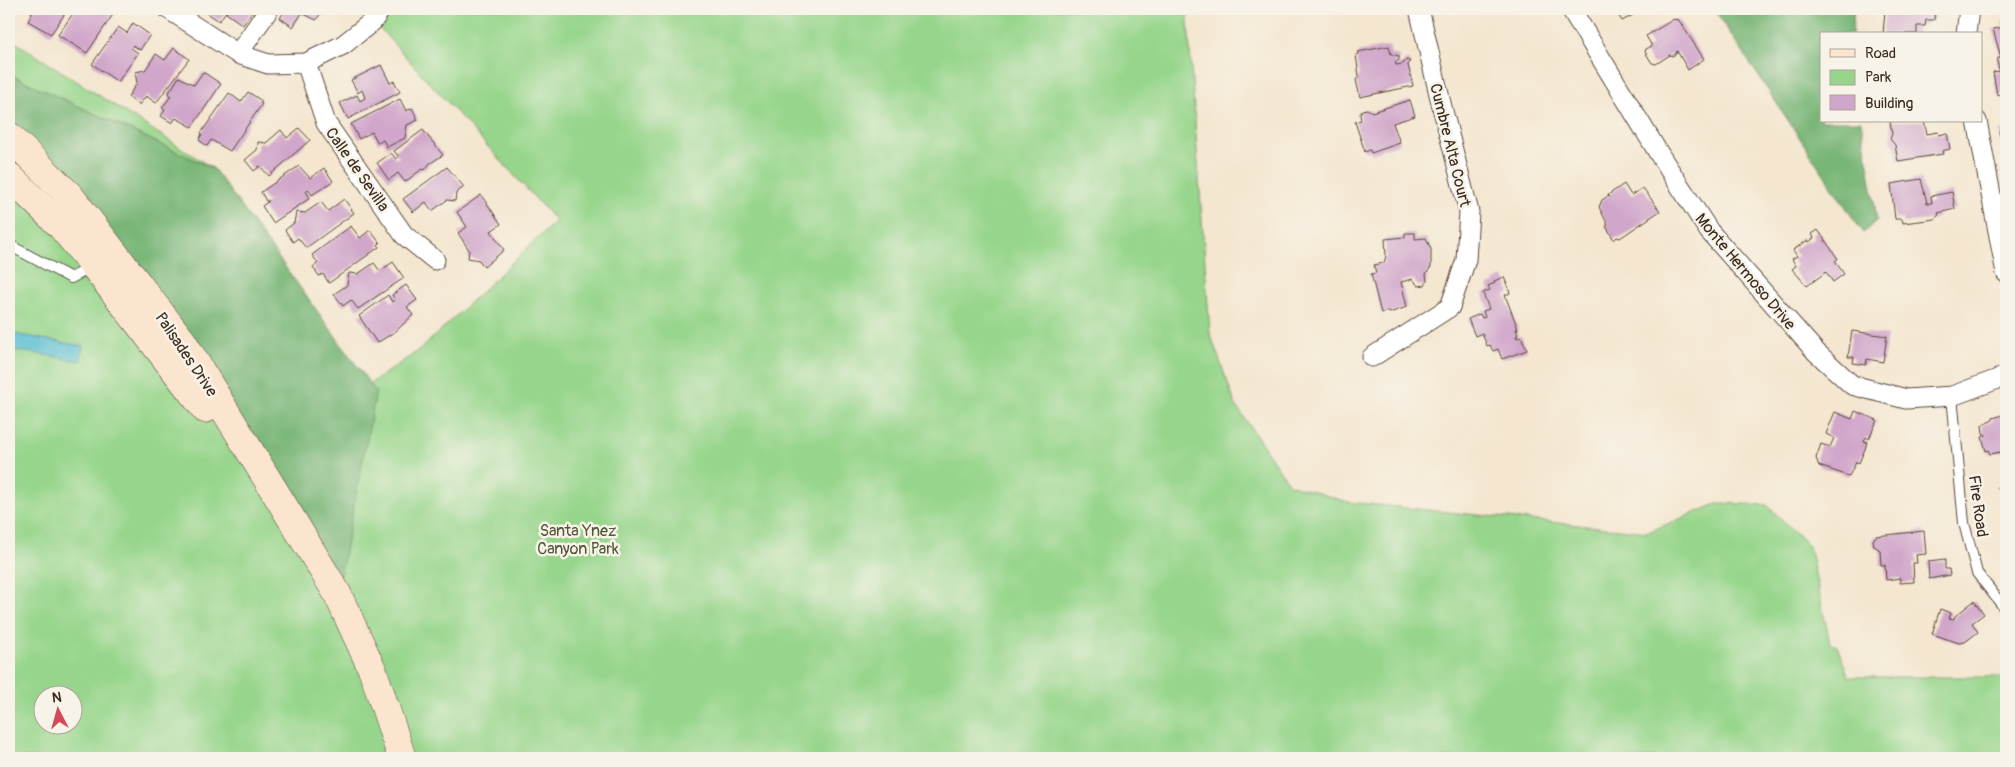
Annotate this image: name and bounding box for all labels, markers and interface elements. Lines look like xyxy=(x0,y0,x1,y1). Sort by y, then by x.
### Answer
legend xyxy=(1820,32,1982,122)
text: Road xyxy=(1865,44,1896,63)
text: Park xyxy=(1865,68,1892,87)
street label: Cumbre Alta Court xyxy=(1425,81,1475,210)
text: Building xyxy=(1865,94,1913,113)
street label: Calle de Sevilla xyxy=(321,124,393,215)
street label: Monte Hermoso Drive xyxy=(1691,209,1800,334)
street label: Palisades Drive xyxy=(151,309,222,401)
street label: Fire Road xyxy=(1964,474,1992,538)
park label: Santa Ynez Canyon Park xyxy=(537,521,619,559)
north arrow xyxy=(32,684,82,734)
text: N xyxy=(51,689,62,707)

